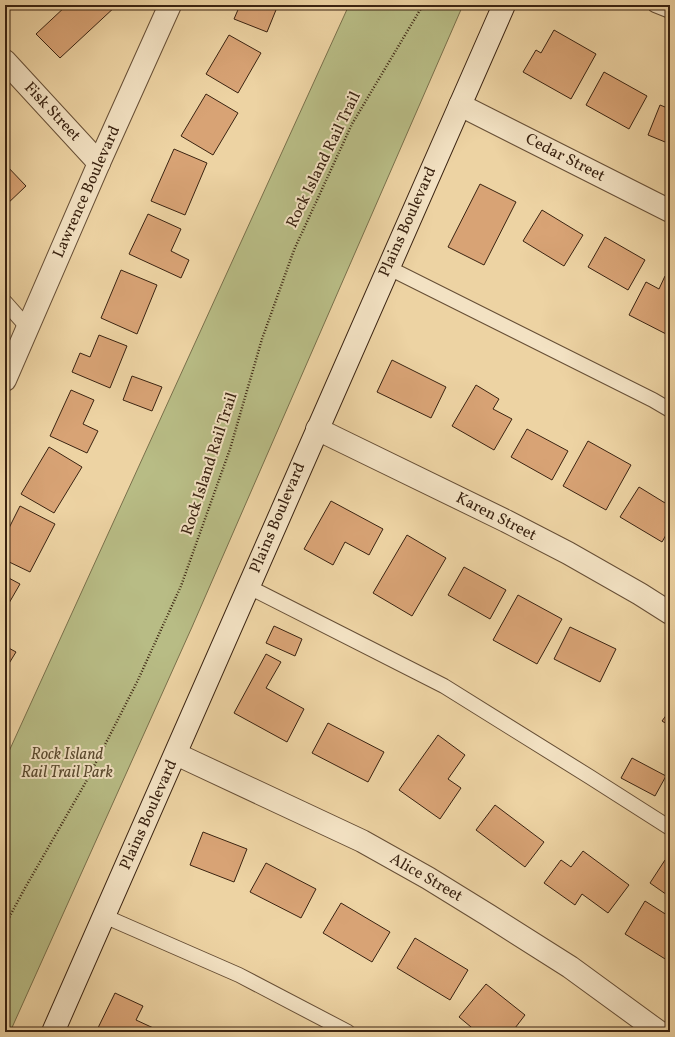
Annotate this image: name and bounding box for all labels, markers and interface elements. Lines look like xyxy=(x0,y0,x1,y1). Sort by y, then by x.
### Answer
street label: Fisk Street xyxy=(19,77,86,147)
street label: Rock Island Rail Trail xyxy=(281,88,367,232)
street label: Lawrence Boulevard xyxy=(48,122,126,262)
street label: Cedar Street xyxy=(521,128,609,188)
street label: Plains Boulevard xyxy=(374,163,442,281)
street label: Rock Island Rail Trail xyxy=(177,390,244,538)
street label: Plains Boulevard xyxy=(245,459,311,577)
street label: Karen Street xyxy=(452,487,540,547)
park label: Rock Island Rail Trail Park xyxy=(21,744,113,784)
street label: Plains Boulevard xyxy=(115,756,183,874)
street label: Alice Street xyxy=(386,848,467,908)

